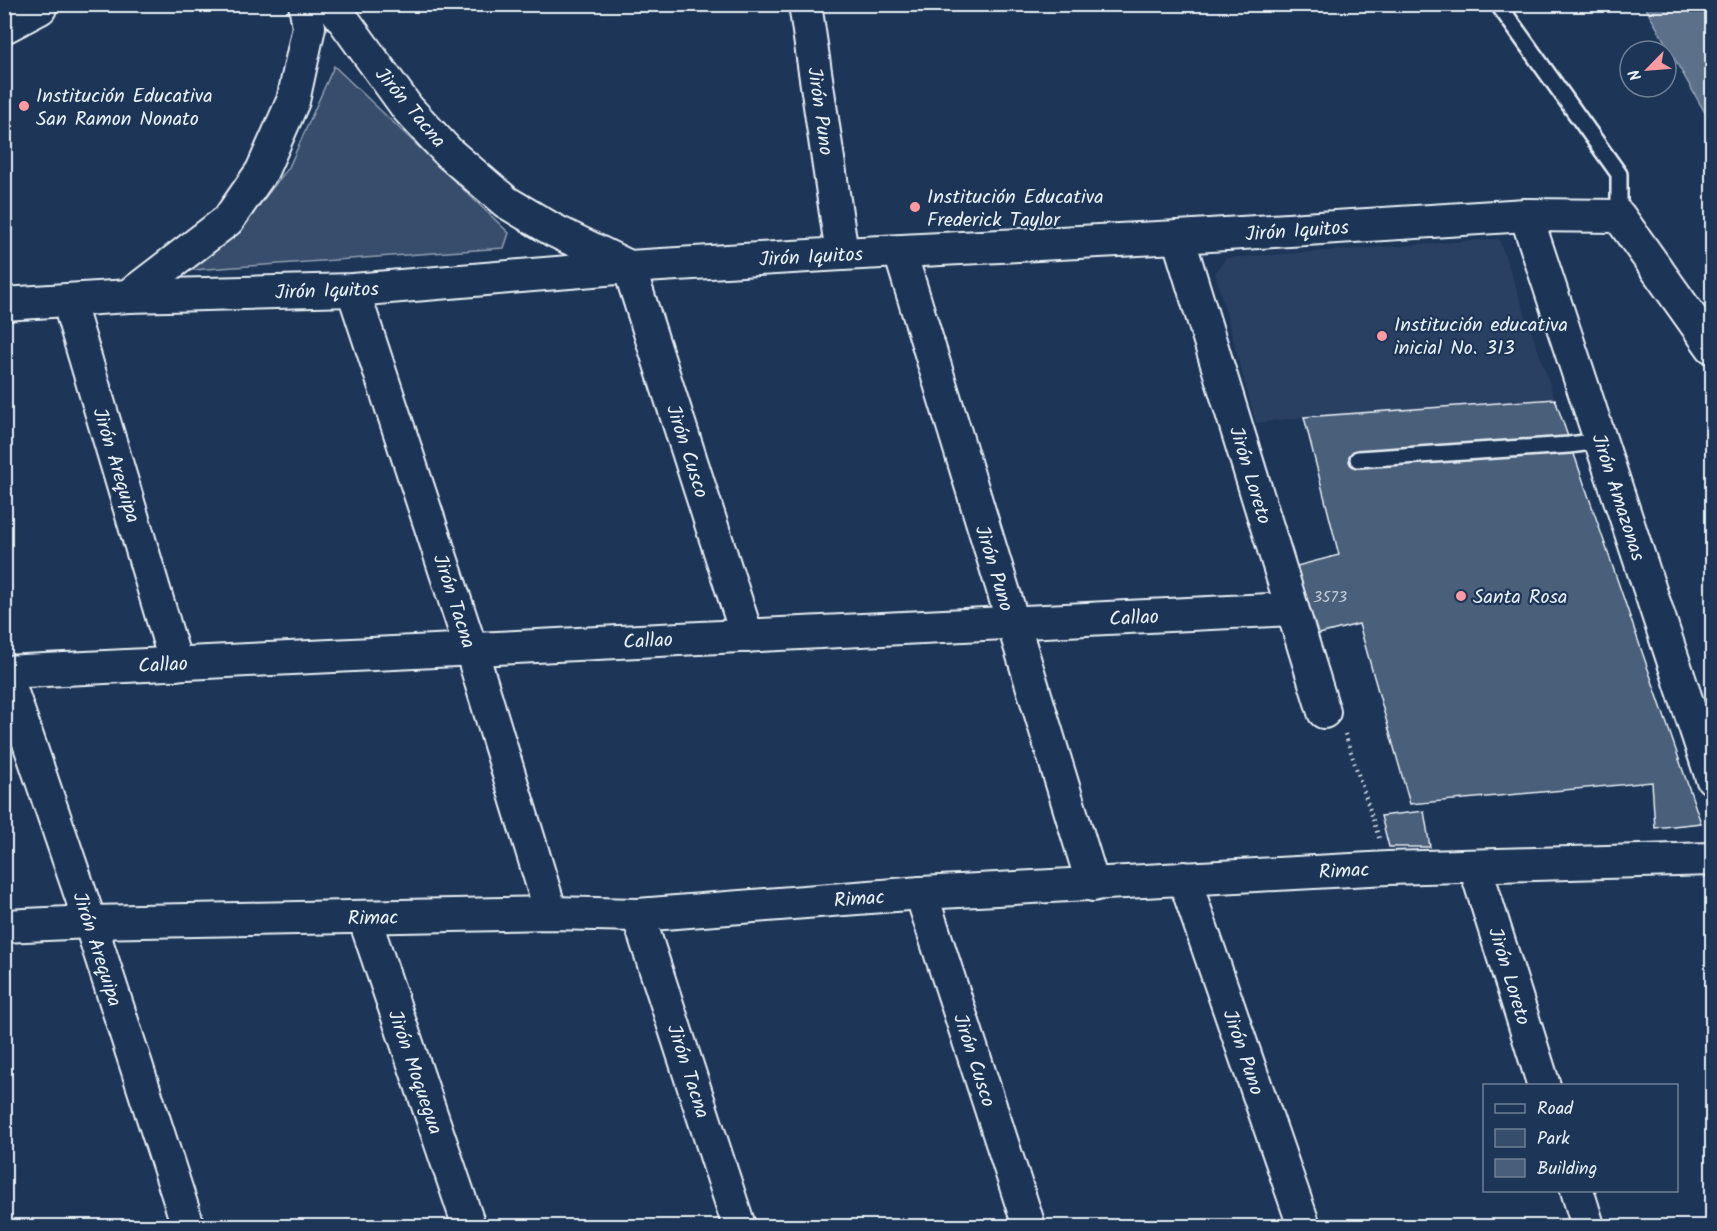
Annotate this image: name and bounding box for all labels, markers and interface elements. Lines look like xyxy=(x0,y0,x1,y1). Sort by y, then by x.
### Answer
north arrow xyxy=(1618,39,1678,99)
street label: Jirón Tacna xyxy=(366,61,453,156)
street label: Jirón Puno xyxy=(797,65,841,157)
text: N xyxy=(1622,65,1649,85)
place label: Institución Educativa San Ramon Nonato xyxy=(36,81,213,136)
marker: Institución Educativa San Ramon Nonato xyxy=(17,99,31,113)
place label: Institución Educativa Frederick Taylor xyxy=(927,182,1104,237)
marker: Institución Educativa Frederick Taylor xyxy=(908,200,922,214)
street label: Jirón Iquitos xyxy=(1244,212,1351,252)
street label: Jirón Iquitos xyxy=(758,239,864,277)
street label: Jirón Iquitos xyxy=(275,274,380,310)
place label: Institución educativa inicial No. 313 xyxy=(1394,310,1568,365)
marker: Institución educativa inicial No. 313 xyxy=(1375,329,1389,343)
street label: Jirón Cusco xyxy=(656,401,716,502)
street label: Jirón Arequipa xyxy=(82,404,148,527)
street label: Jirón Loreto xyxy=(1219,423,1279,528)
street label: Jirón Amazonas xyxy=(1581,430,1653,566)
street label: Jirón Puno xyxy=(965,522,1021,616)
street label: Jirón Tacna xyxy=(423,550,483,653)
place label: Santa Rosa xyxy=(1473,582,1567,614)
house number: 3573 xyxy=(1313,585,1347,610)
marker: Santa Rosa xyxy=(1454,589,1468,603)
street label: Callao xyxy=(1108,602,1160,636)
street label: Callao xyxy=(622,625,674,659)
street label: Callao xyxy=(137,649,189,683)
street label: Rimac xyxy=(1318,855,1370,889)
street label: Rimac xyxy=(833,882,886,918)
street label: Jirón Arequipa xyxy=(62,888,130,1011)
street label: Rimac xyxy=(347,903,399,935)
street label: Jirón Loreto xyxy=(1478,924,1538,1029)
street label: Jirón Moquegua xyxy=(378,1006,450,1139)
street label: Jirón Puno xyxy=(1213,1006,1272,1100)
street label: Jirón Cusco xyxy=(943,1010,1003,1111)
street label: Jirón Tacna xyxy=(657,1020,717,1123)
legend xyxy=(1483,1084,1678,1192)
text: Road xyxy=(1537,1095,1574,1124)
text: Park xyxy=(1537,1125,1570,1154)
text: Building xyxy=(1537,1155,1597,1184)

